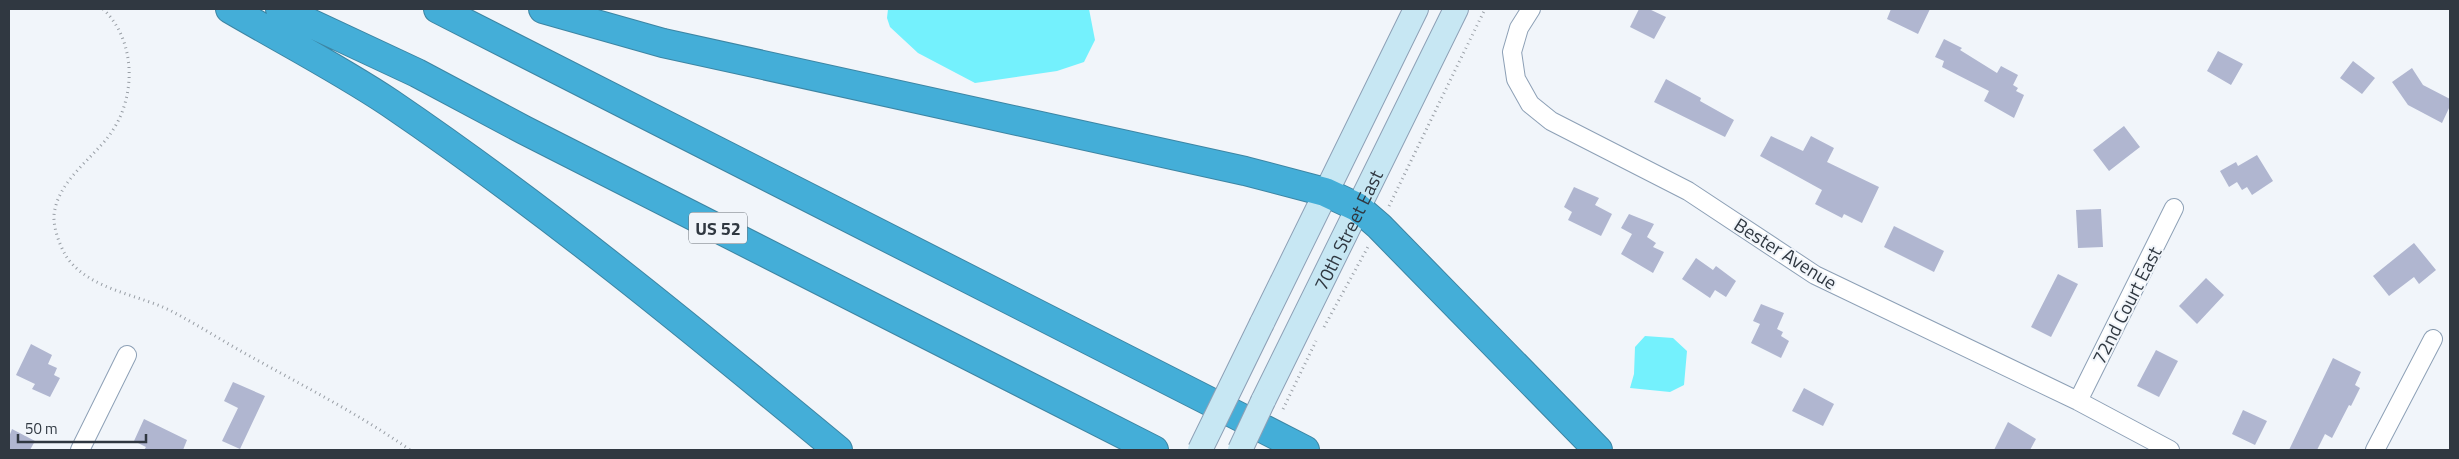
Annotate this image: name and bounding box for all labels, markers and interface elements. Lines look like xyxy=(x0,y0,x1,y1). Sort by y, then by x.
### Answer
street label: 70th Street East xyxy=(1305,164,1389,295)
street label: Bester Avenue xyxy=(1729,210,1843,296)
road number: US 52 xyxy=(689,212,747,244)
street label: 72nd Court East xyxy=(2084,241,2168,369)
scale bar xyxy=(18,412,145,444)
text: 50 m xyxy=(25,417,58,440)

